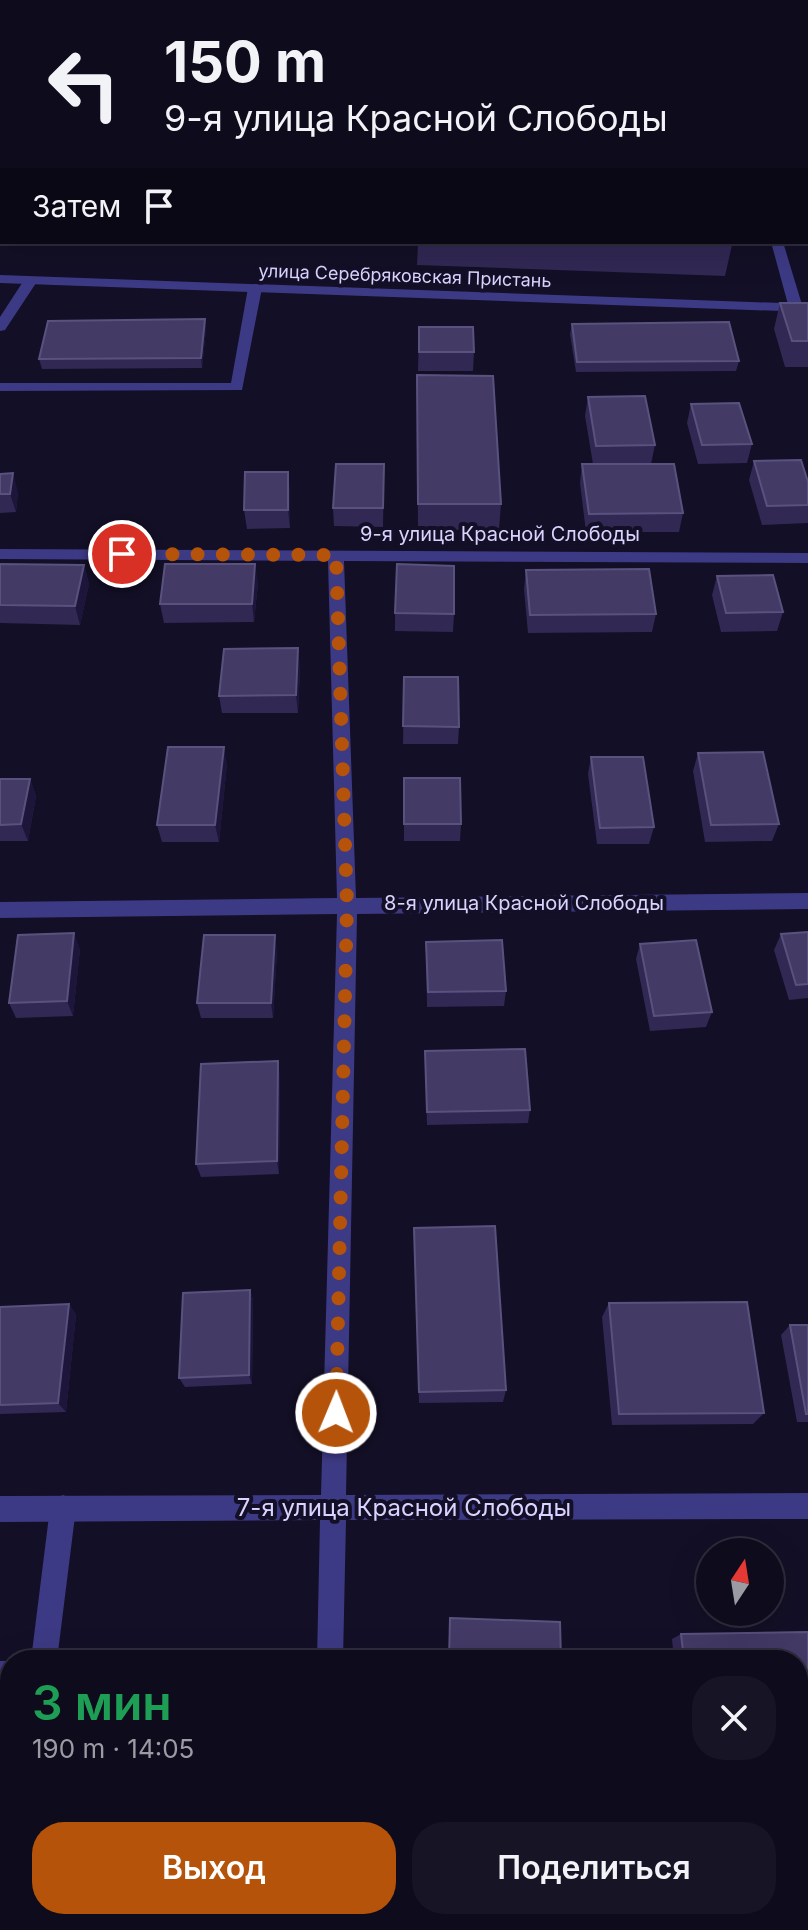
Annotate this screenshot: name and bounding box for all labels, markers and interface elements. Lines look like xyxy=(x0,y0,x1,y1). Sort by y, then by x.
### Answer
text: 150 m xyxy=(164,28,326,96)
icon: left xyxy=(32,32,136,136)
text: 9-я улица Красной Слободы xyxy=(164,96,668,140)
icon: arrive xyxy=(137,184,181,228)
text: Затем xyxy=(32,188,121,224)
street label: улица Серебряковская Пристань xyxy=(258,260,552,291)
pin xyxy=(88,520,156,588)
street label: 9-я улица Красной Слободы xyxy=(360,522,640,546)
icon: arrive xyxy=(100,532,144,576)
street label: 8-я улица Красной Слободы xyxy=(384,891,664,915)
position arrow xyxy=(294,1371,378,1455)
street label: 7-я улица Красной Слободы xyxy=(237,1493,571,1522)
north arrow xyxy=(696,1538,784,1626)
map controls xyxy=(696,1538,784,1626)
text: 3 мин xyxy=(32,1673,172,1732)
button: close xyxy=(692,1676,776,1760)
text: 190 m · 14:05 xyxy=(32,1733,194,1764)
button: Выход xyxy=(32,1822,396,1914)
button: Поделиться xyxy=(412,1822,776,1914)

